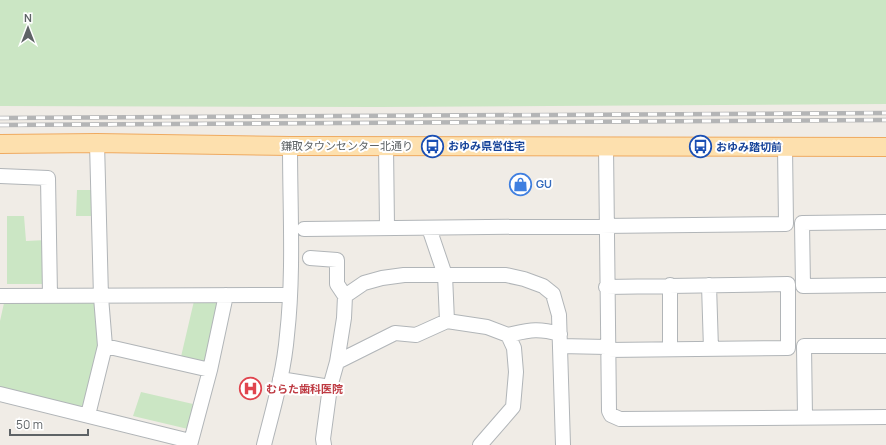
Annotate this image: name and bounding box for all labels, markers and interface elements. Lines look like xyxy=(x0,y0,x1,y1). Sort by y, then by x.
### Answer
north arrow xyxy=(8,8,48,48)
text: N xyxy=(24,10,32,25)
bus stop icon: おゆみ県営住宅 xyxy=(419,133,445,159)
bus stop icon: おゆみ踏切前 xyxy=(687,134,713,160)
street label: 鎌取タウンセンター北通り xyxy=(281,138,413,153)
place label: おゆみ県営住宅 xyxy=(448,138,525,153)
place label: おゆみ踏切前 xyxy=(716,139,782,154)
shop icon: GU xyxy=(508,171,534,197)
place label: GU xyxy=(536,176,552,191)
hospital icon: むらた歯科医院 xyxy=(237,376,263,402)
place label: むらた歯科医院 xyxy=(266,381,343,396)
scale bar xyxy=(10,411,88,437)
text: 50 m xyxy=(16,416,43,433)

